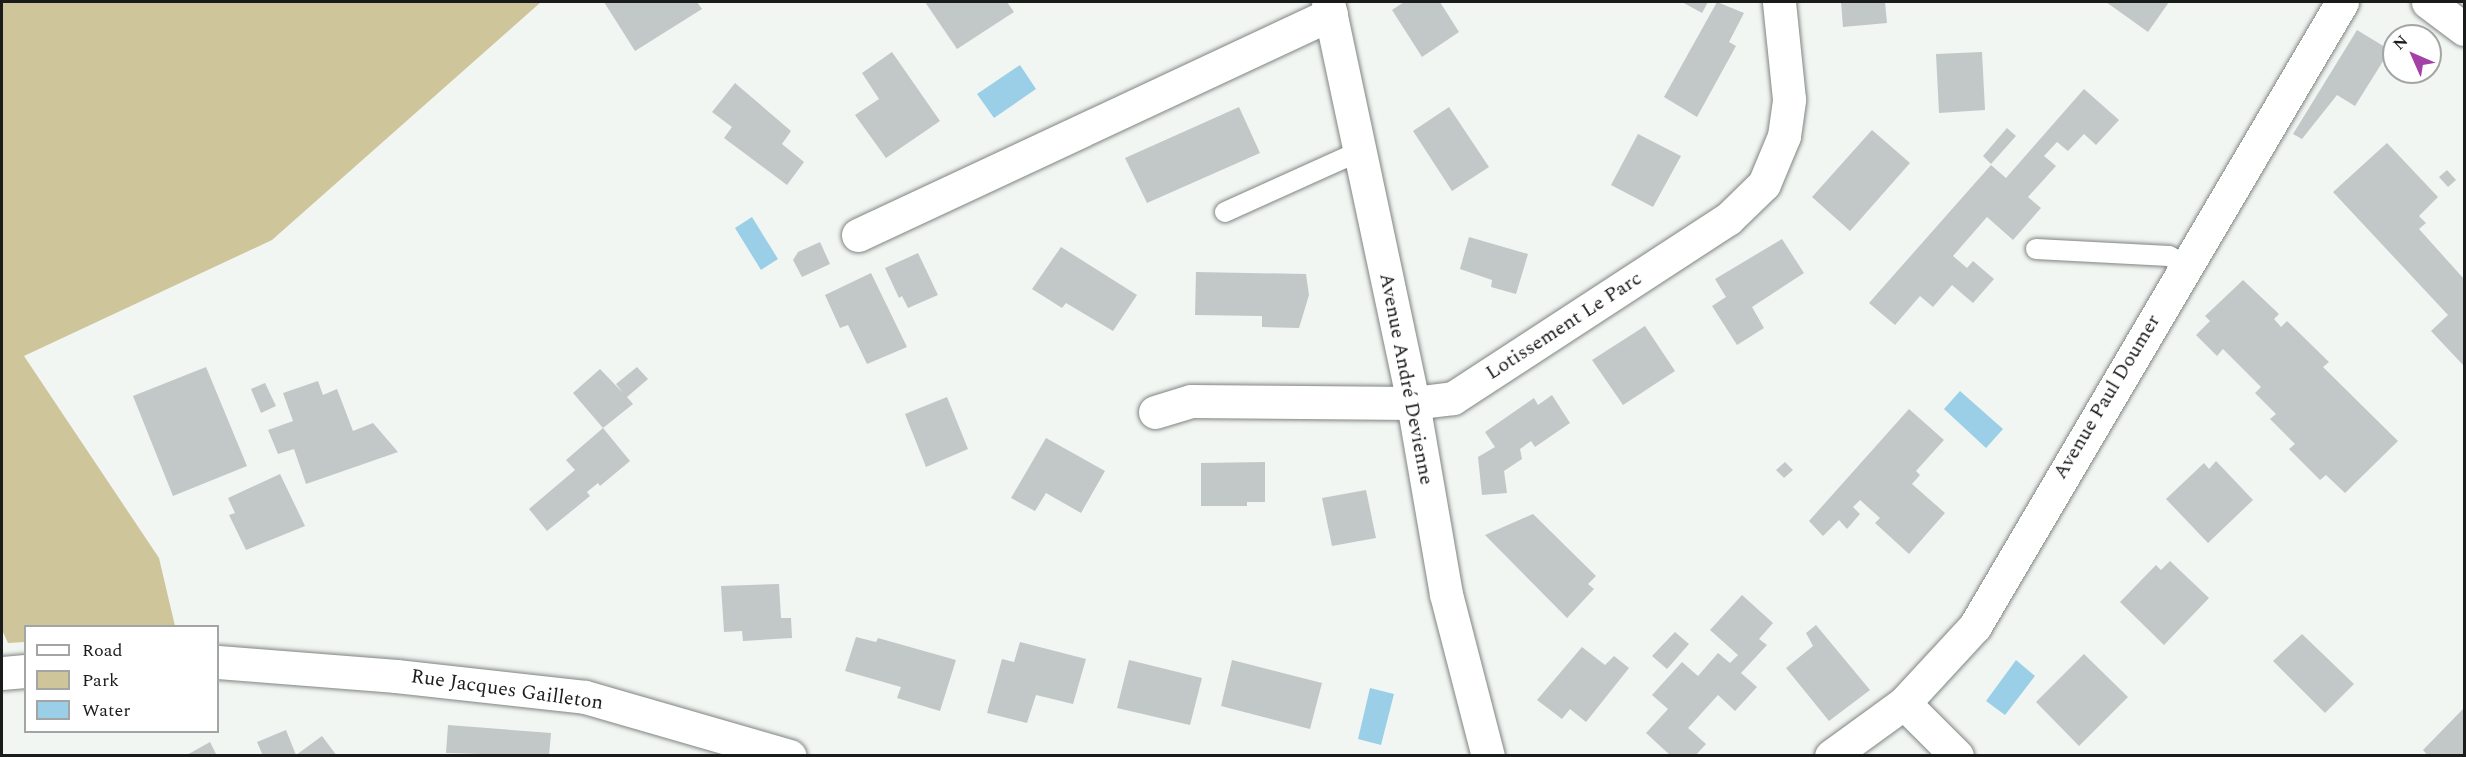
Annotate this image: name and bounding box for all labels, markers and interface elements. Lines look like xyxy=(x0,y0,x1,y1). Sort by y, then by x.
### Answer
north arrow xyxy=(2382,24,2442,84)
text: N xyxy=(2388,30,2414,56)
street label: Lotissement Le Parc xyxy=(1482,267,1646,385)
street label: Avenue André Devienne xyxy=(1374,271,1438,487)
street label: Avenue Paul Doumer xyxy=(2048,310,2166,484)
legend xyxy=(24,625,219,733)
text: Road xyxy=(82,637,123,664)
street label: Rue Jacques Gailleton xyxy=(409,665,605,715)
text: Park xyxy=(82,667,119,694)
text: Water xyxy=(82,697,130,724)

